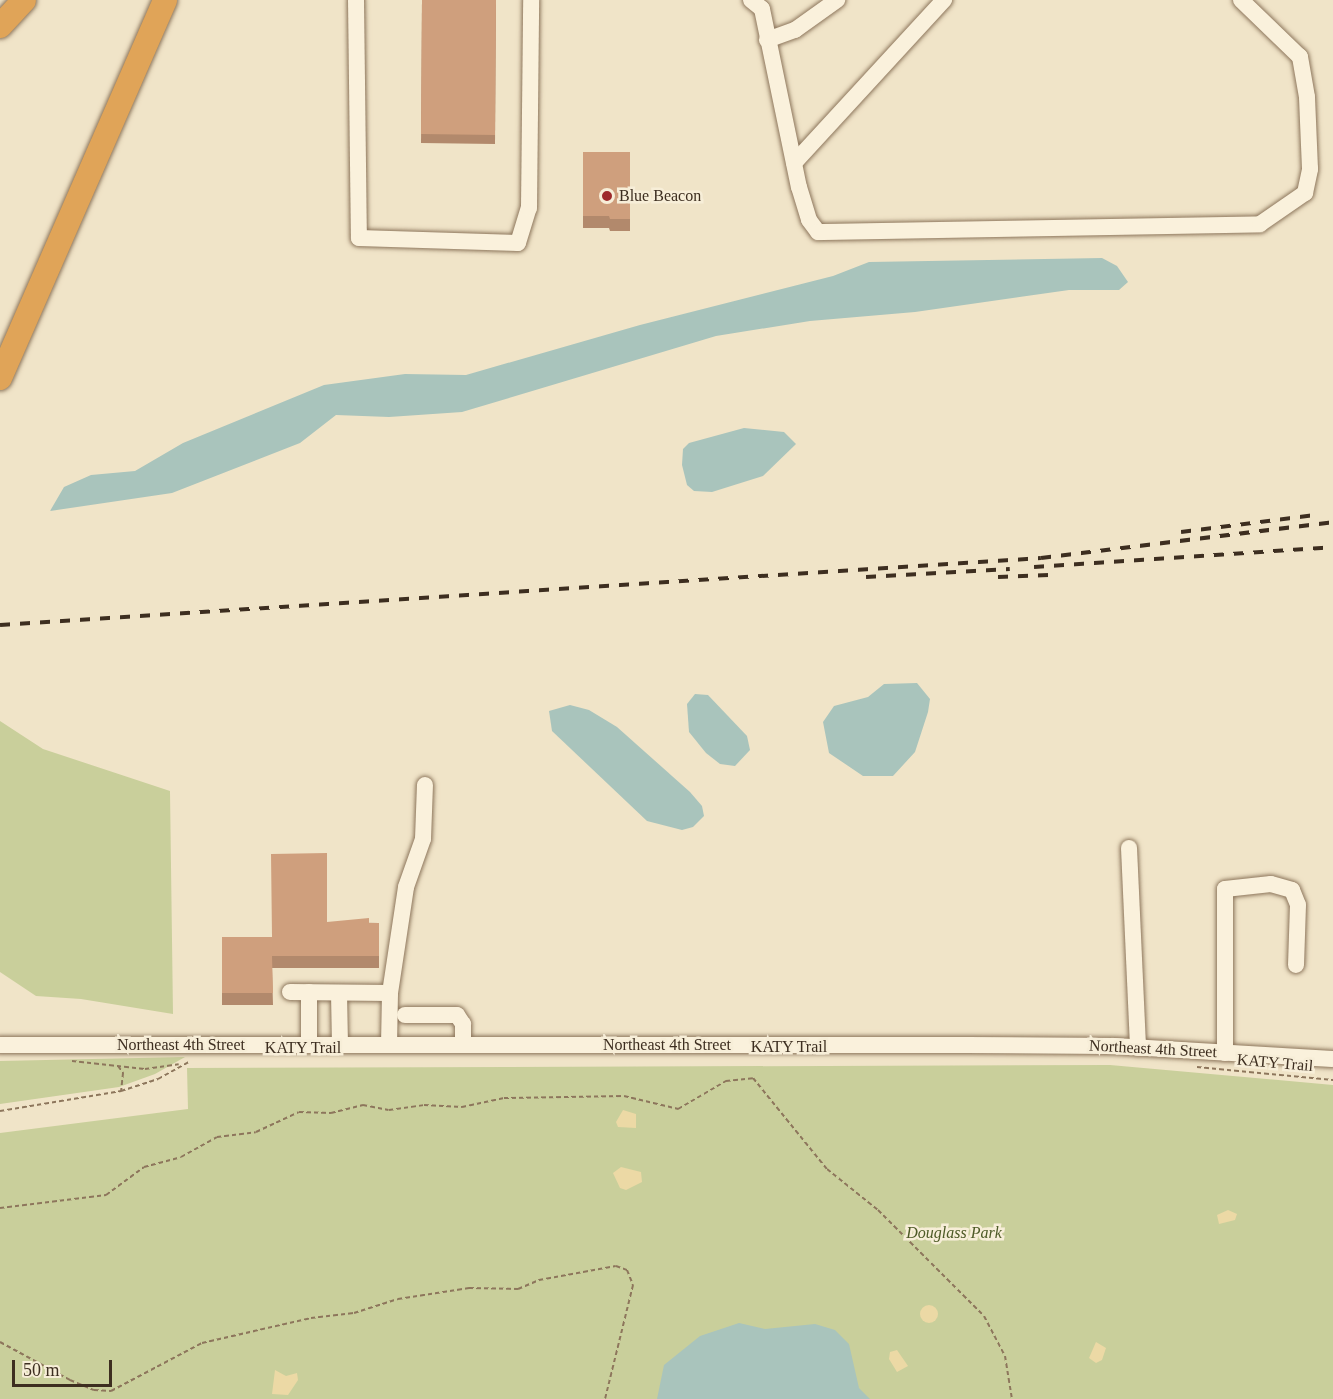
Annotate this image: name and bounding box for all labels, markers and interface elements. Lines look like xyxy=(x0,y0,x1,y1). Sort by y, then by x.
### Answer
place label: Blue Beacon xyxy=(619,186,701,206)
marker: Blue Beacon xyxy=(600,189,614,203)
street label: Northeast 4th Street xyxy=(117,1035,245,1055)
street label: Northeast 4th Street xyxy=(603,1035,731,1055)
street label: Northeast 4th Street xyxy=(1089,1036,1217,1062)
street label: KATY Trail xyxy=(750,1037,828,1057)
street label: KATY Trail xyxy=(264,1038,342,1058)
street label: KATY Trail xyxy=(1236,1050,1314,1076)
park label: Douglass Park xyxy=(906,1223,1002,1243)
scale bar xyxy=(15,1348,116,1386)
text: 50 m xyxy=(23,1360,60,1380)

